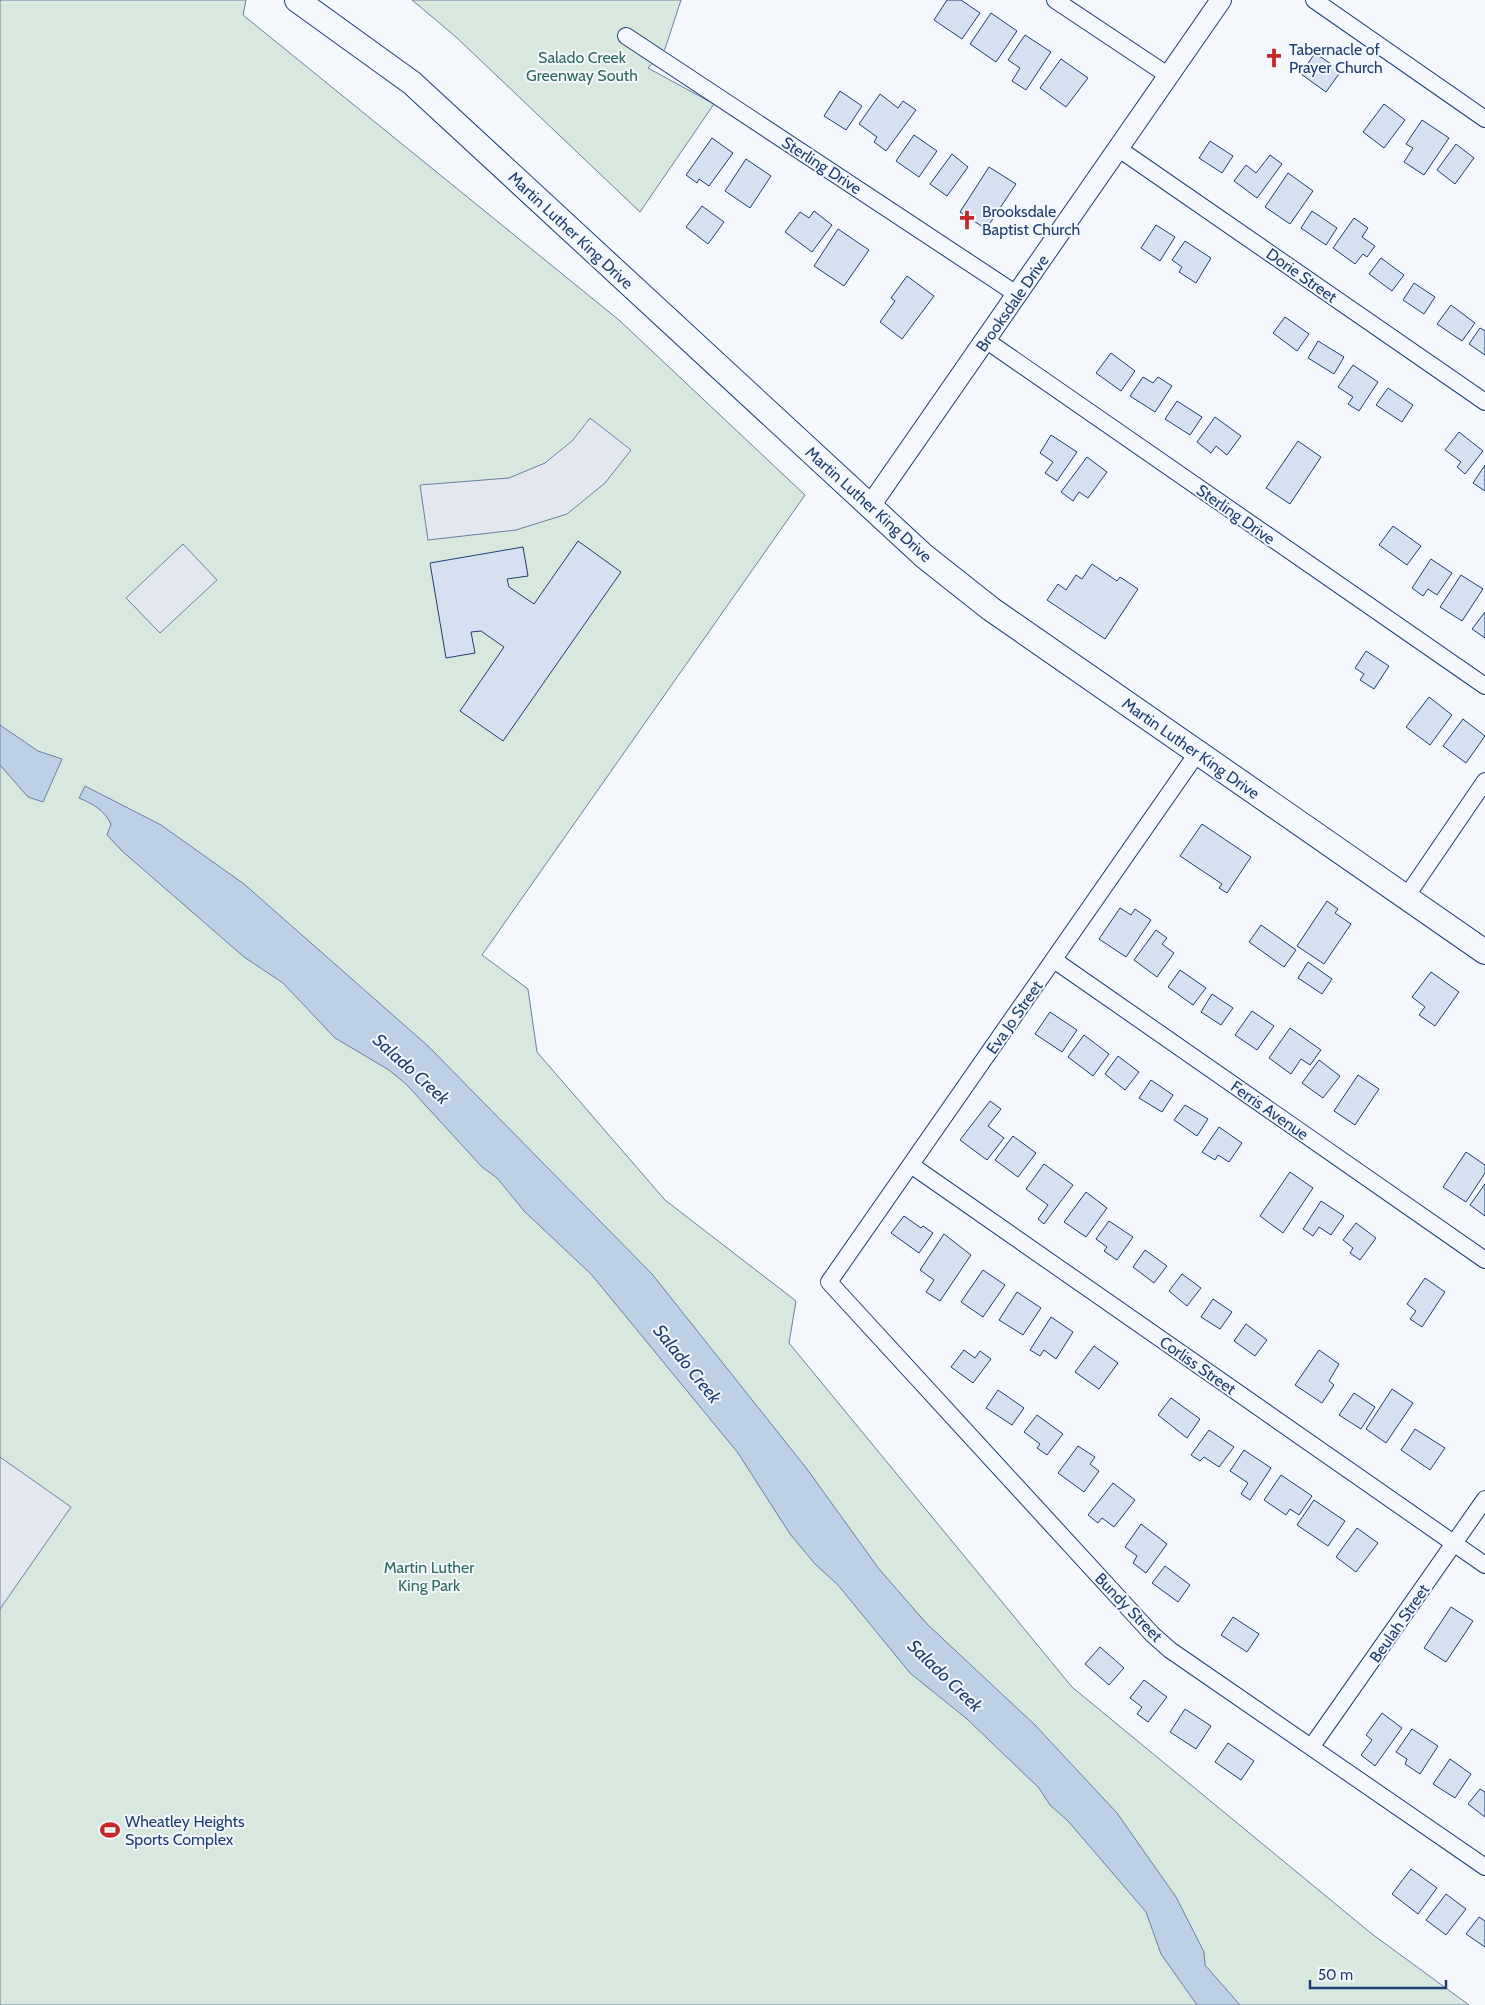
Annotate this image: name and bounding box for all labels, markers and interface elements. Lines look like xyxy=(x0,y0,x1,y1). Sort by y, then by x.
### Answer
place label: Tabernacle of Prayer Church xyxy=(1289,40,1383,77)
church icon: Tabernacle of Prayer Church xyxy=(1263,47,1285,69)
park label: Salado Creek Greenway South xyxy=(526,48,638,85)
street label: Sterling Drive xyxy=(778,133,865,198)
street label: Martin Luther King Drive xyxy=(504,168,637,293)
place label: Brooksdale Baptist Church xyxy=(982,202,1080,239)
church icon: Brooksdale Baptist Church xyxy=(956,209,978,231)
street label: Dorie Street xyxy=(1263,244,1341,307)
street label: Brooksdale Drive xyxy=(972,251,1053,355)
street label: Martin Luther King Drive xyxy=(802,443,936,566)
street label: Sterling Drive xyxy=(1193,480,1279,548)
street label: Martin Luther King Drive xyxy=(1118,694,1263,803)
street label: Eva Jo Street xyxy=(982,977,1047,1058)
water label: Salado Creek xyxy=(368,1029,455,1110)
street label: Ferris Avenue xyxy=(1227,1077,1312,1144)
water label: Salado Creek xyxy=(649,1320,726,1409)
street label: Corliss Street xyxy=(1156,1332,1240,1399)
park label: Martin Luther King Park xyxy=(384,1558,475,1595)
street label: Bundy Street xyxy=(1091,1569,1167,1646)
street label: Beulah Street xyxy=(1366,1580,1434,1666)
water label: Salado Creek xyxy=(903,1635,988,1718)
place label: Wheatley Heights Sports Complex xyxy=(125,1812,245,1849)
sports icon: Wheatley Heights Sports Complex xyxy=(99,1819,121,1841)
scale bar xyxy=(1310,1958,1446,1990)
text: 50 m xyxy=(1318,1966,1353,1984)

